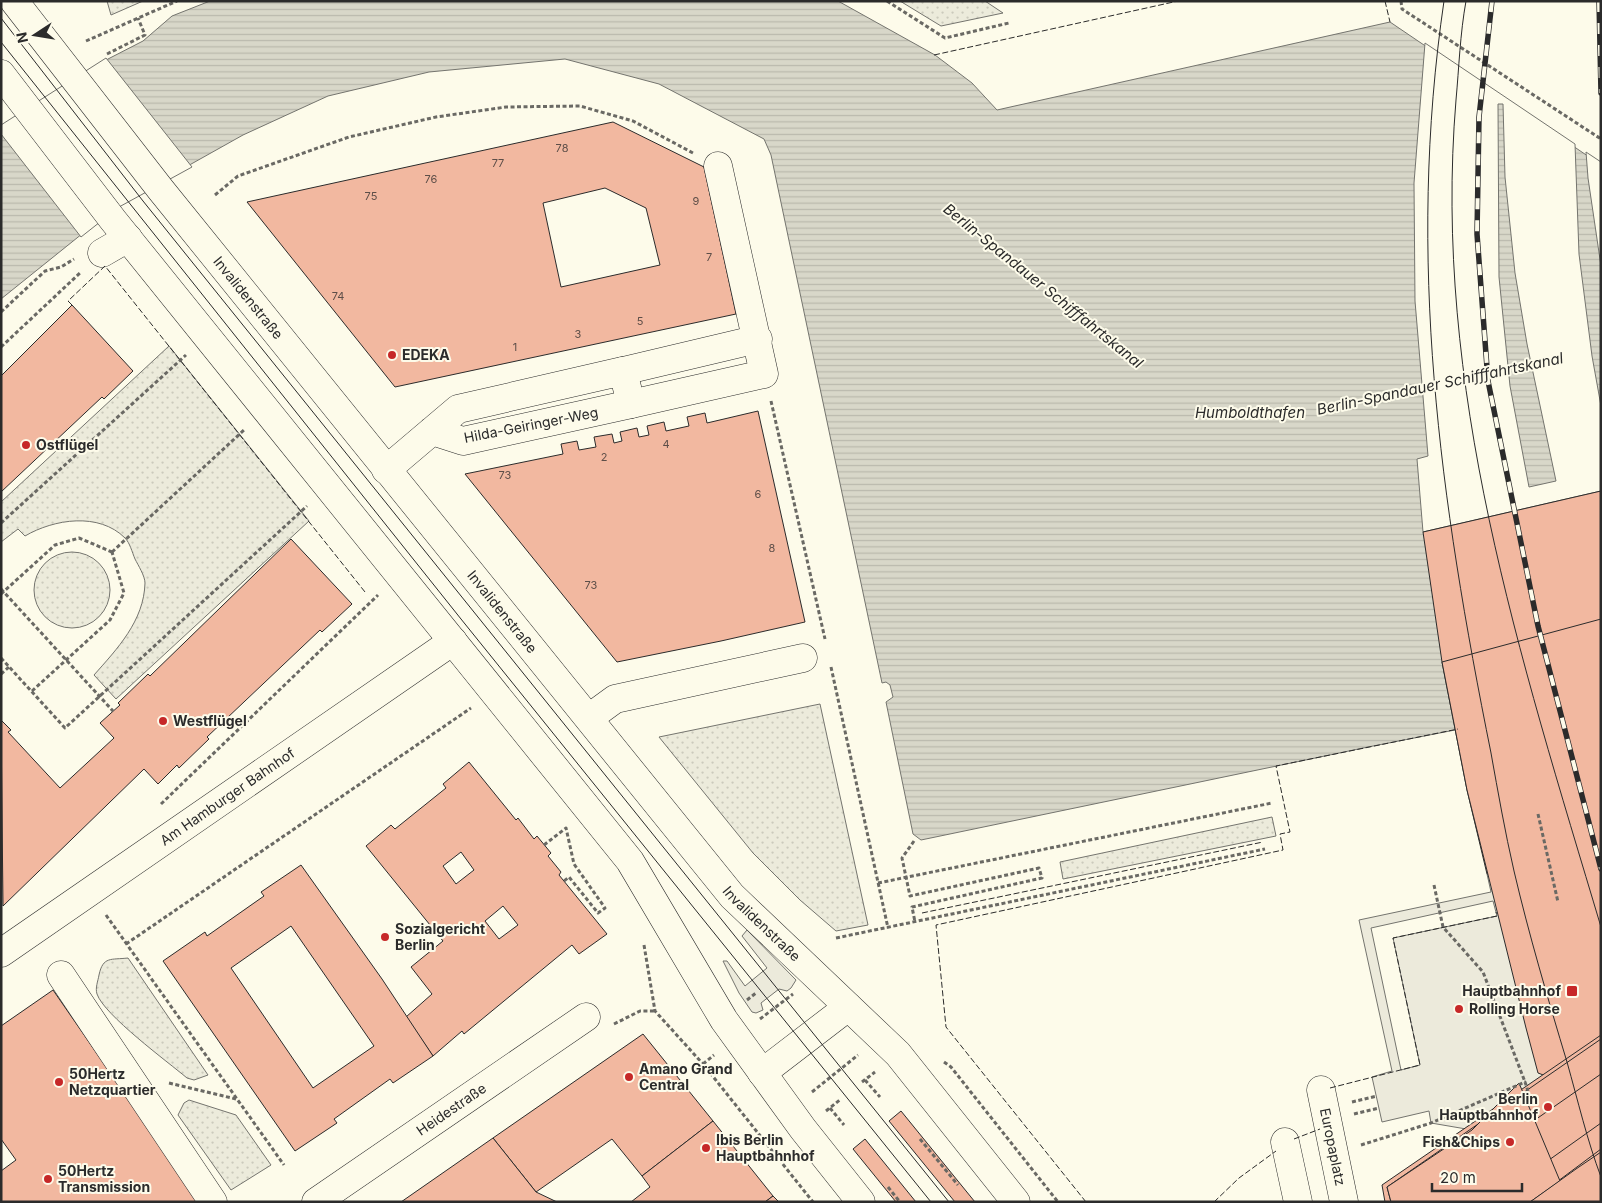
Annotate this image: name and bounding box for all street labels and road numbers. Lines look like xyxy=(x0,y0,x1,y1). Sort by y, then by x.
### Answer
street label: Invalidenstraße xyxy=(210,253,287,342)
street label: Hilda-Geiringer-Weg xyxy=(462,403,599,446)
street label: Invalidenstraße xyxy=(464,567,541,656)
street label: Am Hamburger Bahnhof xyxy=(156,744,298,849)
street label: Invalidenstraße xyxy=(719,882,804,965)
street label: Heidestraße xyxy=(413,1079,489,1139)
street label: Europaplatz xyxy=(1317,1106,1349,1187)

